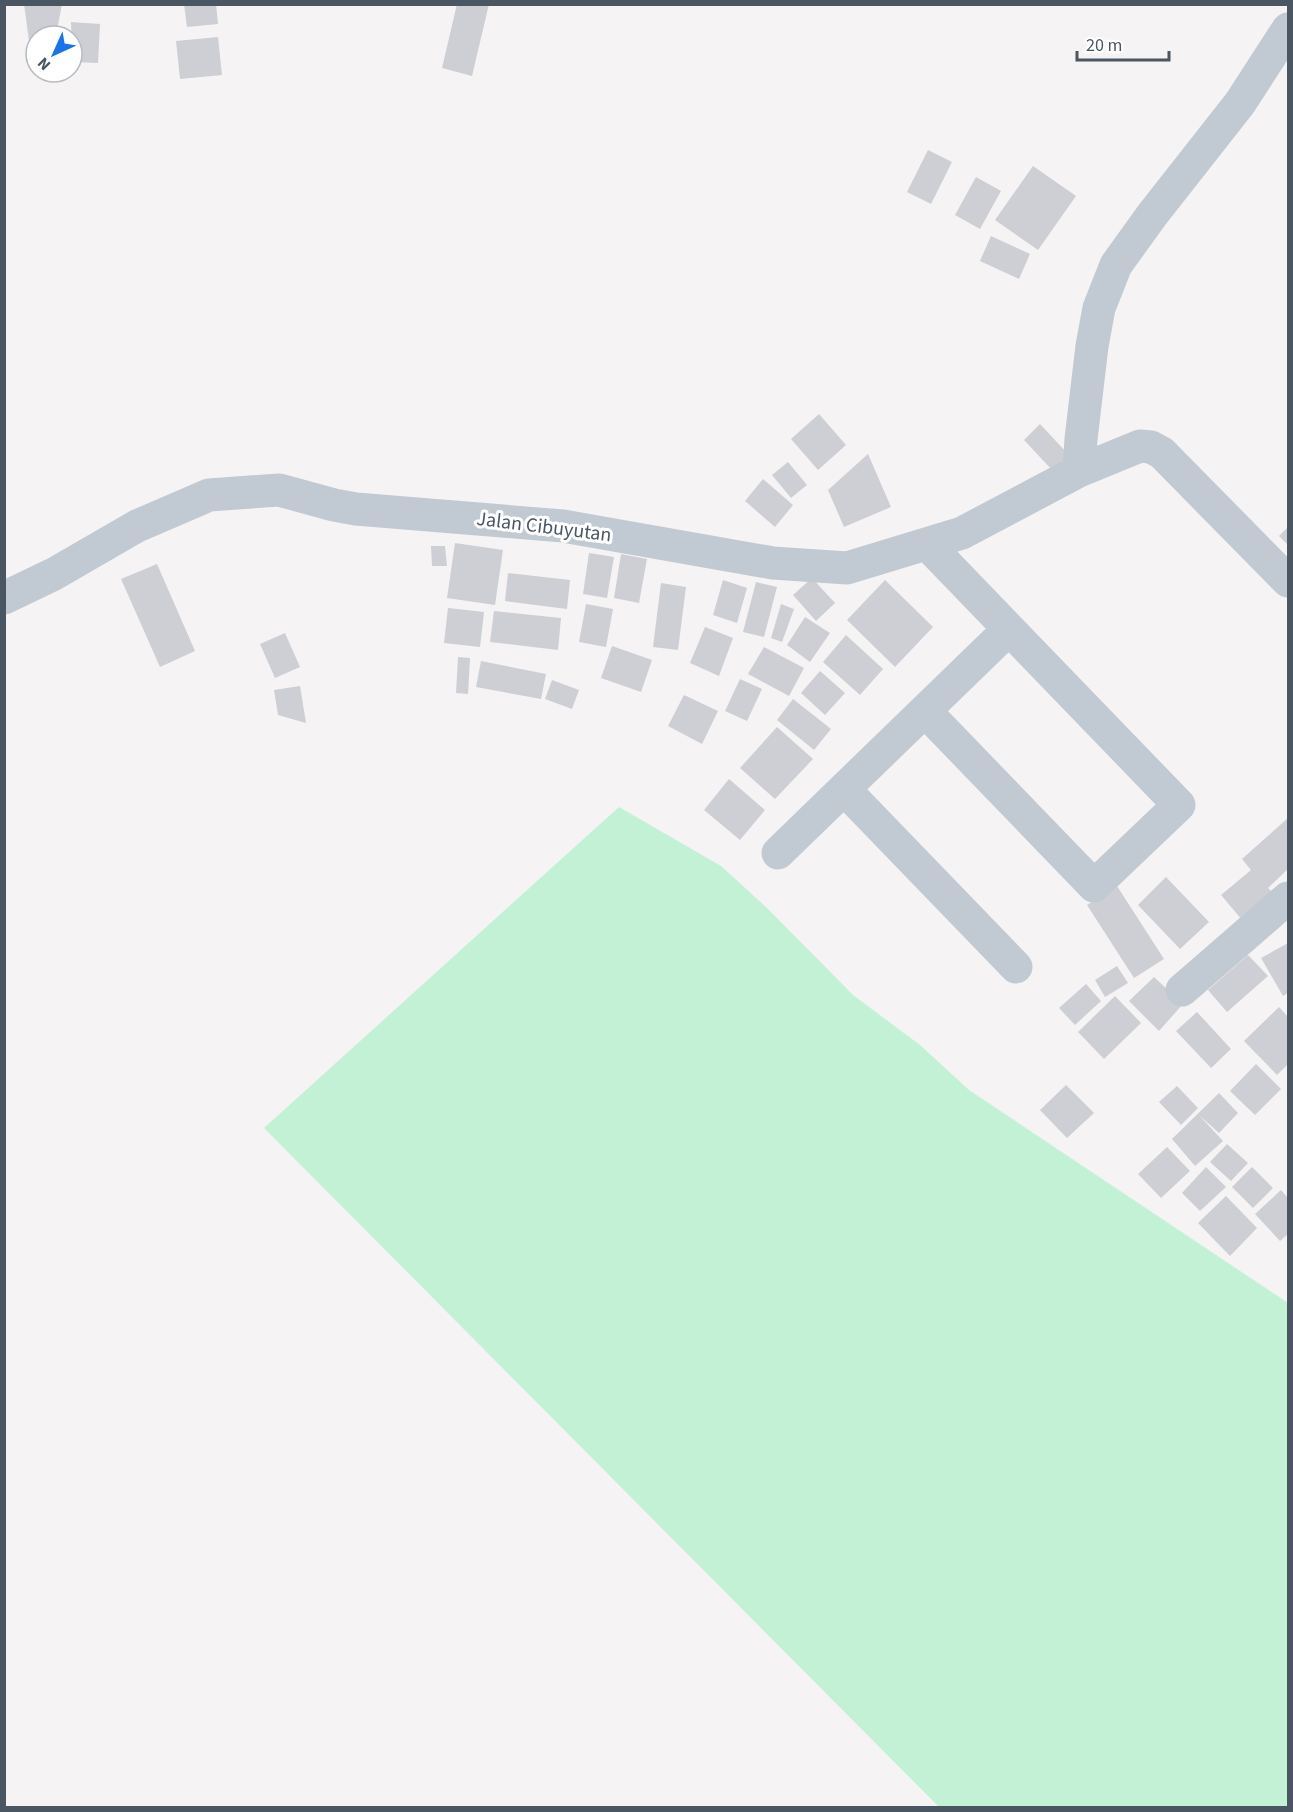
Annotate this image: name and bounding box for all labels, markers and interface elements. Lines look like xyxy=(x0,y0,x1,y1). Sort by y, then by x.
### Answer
north arrow xyxy=(24,24,84,84)
scale bar xyxy=(1077,24,1168,62)
text: 20 m xyxy=(1086,33,1122,58)
text: N xyxy=(33,52,56,75)
street label: Jalan Cibuyutan xyxy=(475,505,613,549)

